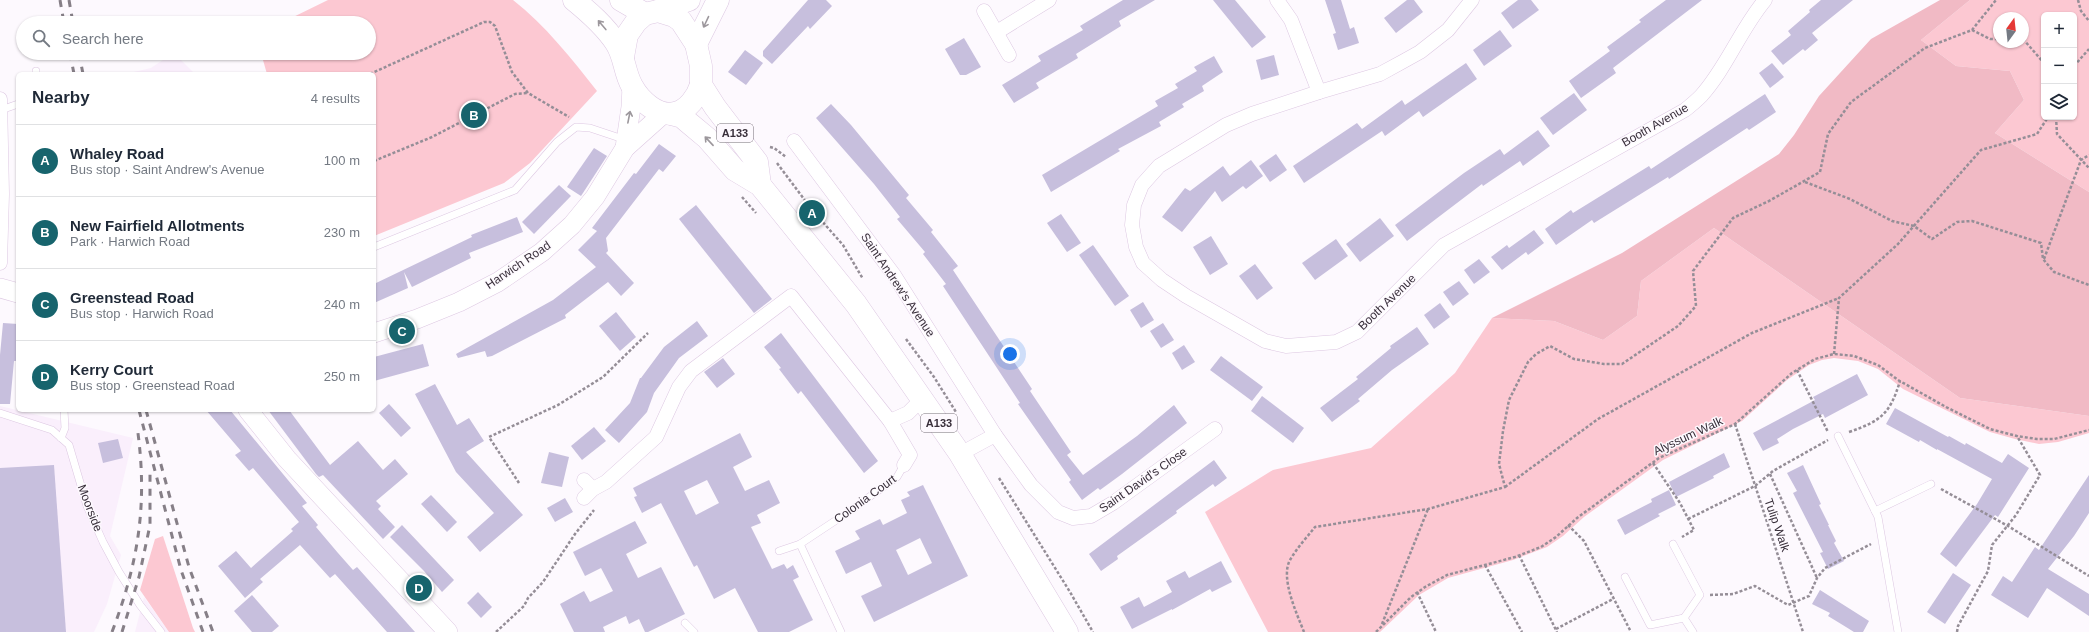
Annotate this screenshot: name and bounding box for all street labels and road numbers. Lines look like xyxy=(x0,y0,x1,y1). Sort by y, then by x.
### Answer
street label: Booth Avenue xyxy=(1619,100,1691,150)
road number: A133 xyxy=(717,124,753,142)
street label: Saint Andrew's Avenue xyxy=(858,230,938,340)
street label: Harwich Road xyxy=(483,238,553,292)
street label: Booth Avenue xyxy=(1355,271,1419,333)
street label: Alyssum Walk xyxy=(1651,413,1726,458)
road number: A133 xyxy=(921,414,957,432)
street label: Saint David's Close xyxy=(1097,444,1190,515)
street label: Colonia Court xyxy=(831,471,899,526)
street label: Moorside xyxy=(75,482,105,534)
street label: Tulip Walk xyxy=(1761,497,1793,554)

